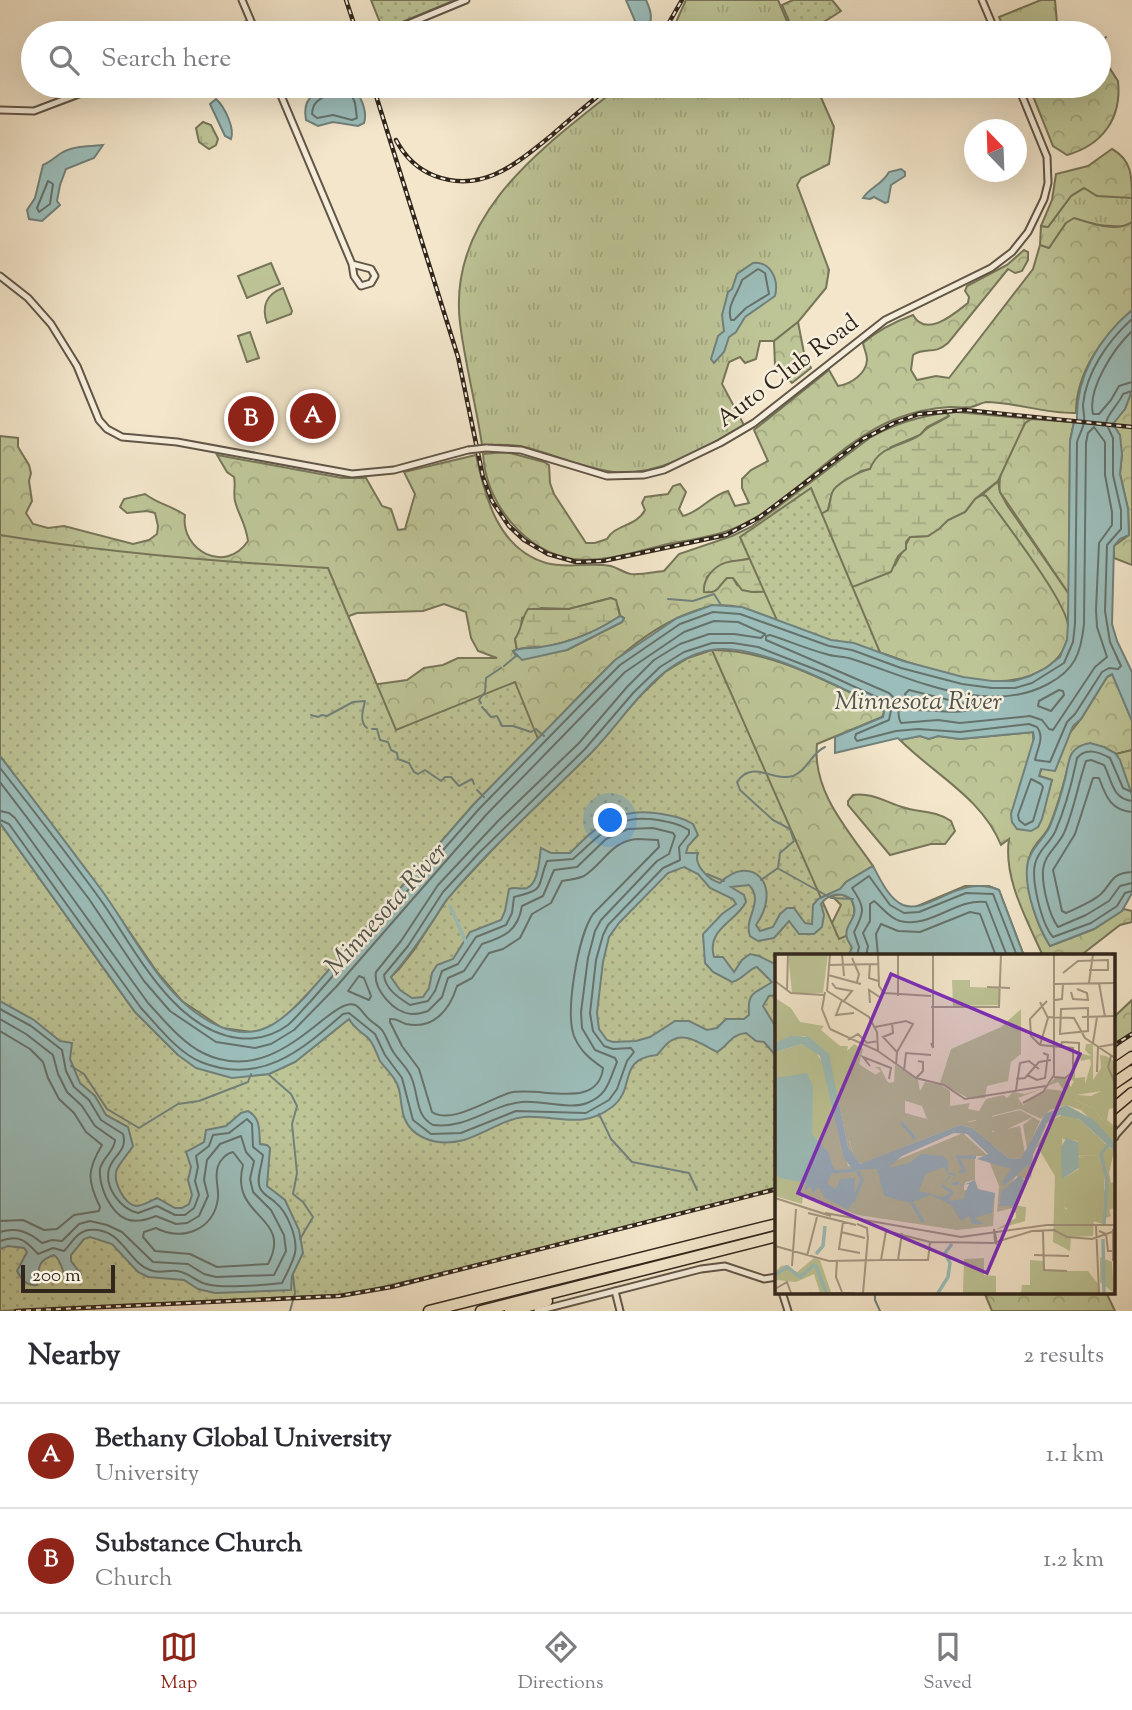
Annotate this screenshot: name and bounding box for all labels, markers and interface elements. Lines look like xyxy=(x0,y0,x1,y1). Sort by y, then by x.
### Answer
search box xyxy=(21,21,1111,98)
icon: search xyxy=(45,41,83,79)
text: Search here xyxy=(101,41,231,78)
north arrow xyxy=(964,119,1027,182)
street label: Auto Club Road xyxy=(710,306,867,436)
pin: A xyxy=(290,390,336,442)
pin: B xyxy=(228,393,274,445)
water label: Minnesota River xyxy=(834,684,1002,721)
your location xyxy=(593,803,627,837)
water label: Minnesota River xyxy=(317,835,457,984)
inset map xyxy=(775,954,1114,1294)
scale bar xyxy=(21,1262,116,1294)
text: 200 m xyxy=(32,1263,81,1290)
text: Nearby xyxy=(28,1335,120,1378)
text: 2 results xyxy=(1024,1340,1104,1373)
text: Bethany Global University xyxy=(95,1421,392,1458)
text: A xyxy=(42,1439,60,1472)
text: 1.1 km xyxy=(1046,1439,1104,1472)
text: University xyxy=(95,1458,199,1491)
text: Substance Church xyxy=(95,1526,303,1563)
text: B xyxy=(44,1544,58,1577)
text: 1.2 km xyxy=(1043,1544,1104,1577)
text: Church xyxy=(95,1563,173,1596)
tab: Map xyxy=(160,1628,198,1697)
tab: Directions xyxy=(518,1628,603,1697)
tab: Saved xyxy=(923,1628,972,1697)

